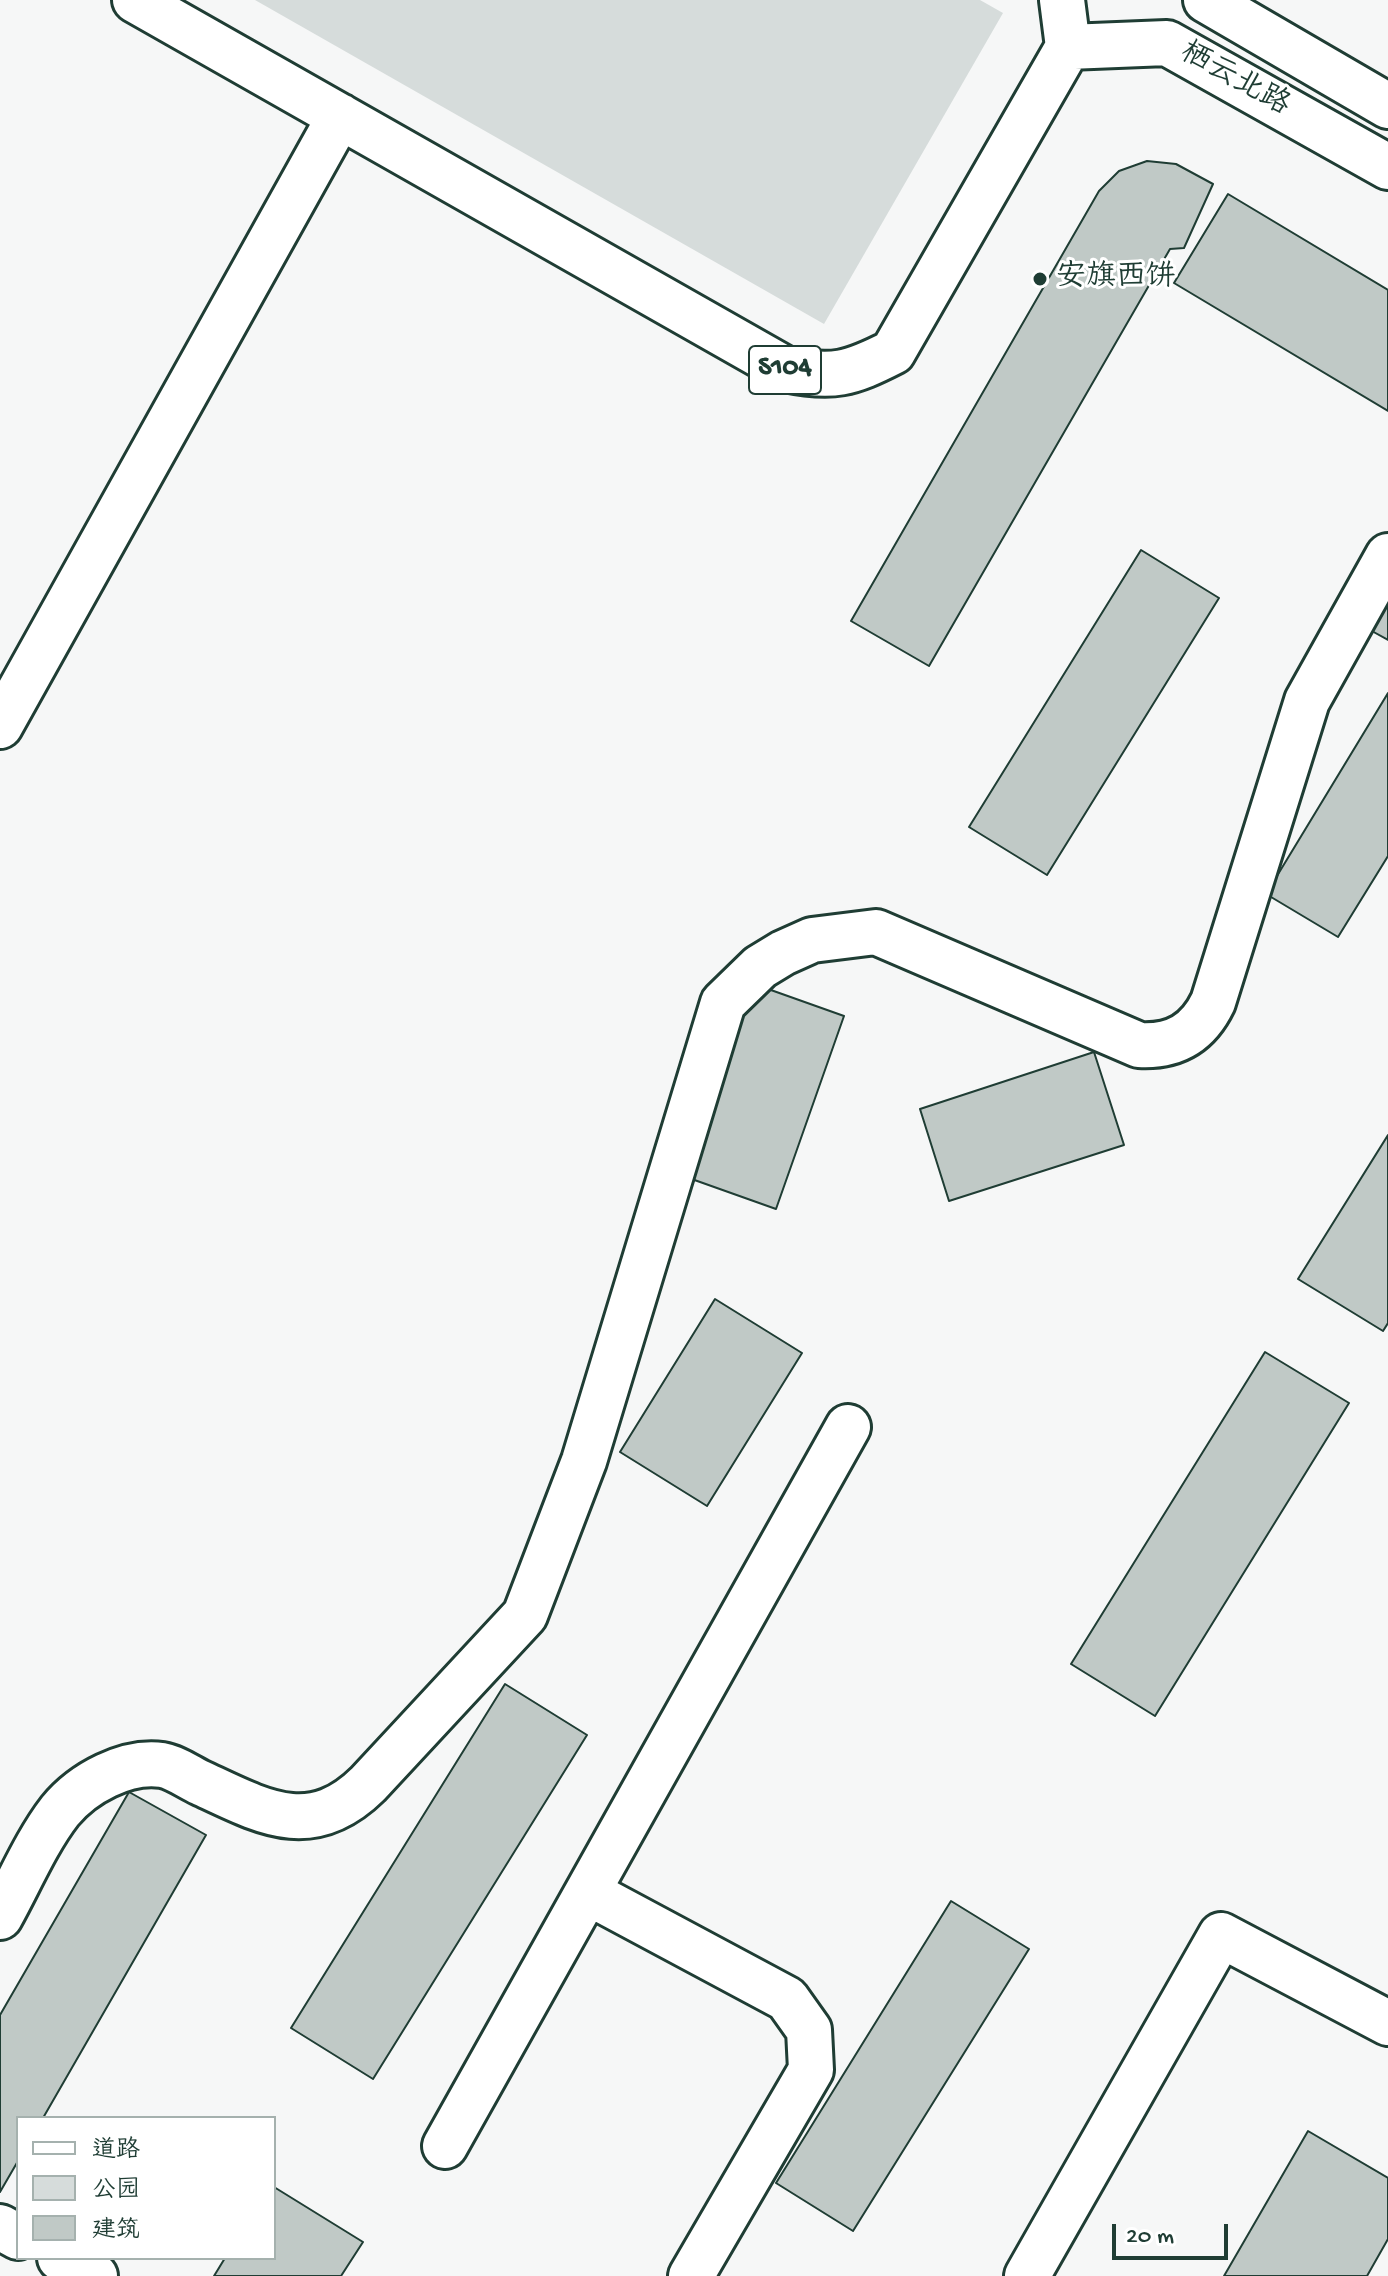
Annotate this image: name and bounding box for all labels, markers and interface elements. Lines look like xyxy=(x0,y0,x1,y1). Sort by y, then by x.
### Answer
street label: 栖云北路 xyxy=(1173,36,1295,126)
place label: 安旗西饼 xyxy=(1056,261,1176,297)
marker: 安旗西饼 xyxy=(1031,270,1049,288)
road number: S104 xyxy=(749,346,821,394)
legend xyxy=(16,2116,276,2260)
text: 道路 xyxy=(92,2137,140,2166)
text: 公园 xyxy=(92,2177,140,2206)
scale bar xyxy=(1116,2208,1232,2258)
text: 建筑 xyxy=(92,2217,140,2246)
text: 20 m xyxy=(1126,2223,1174,2252)

